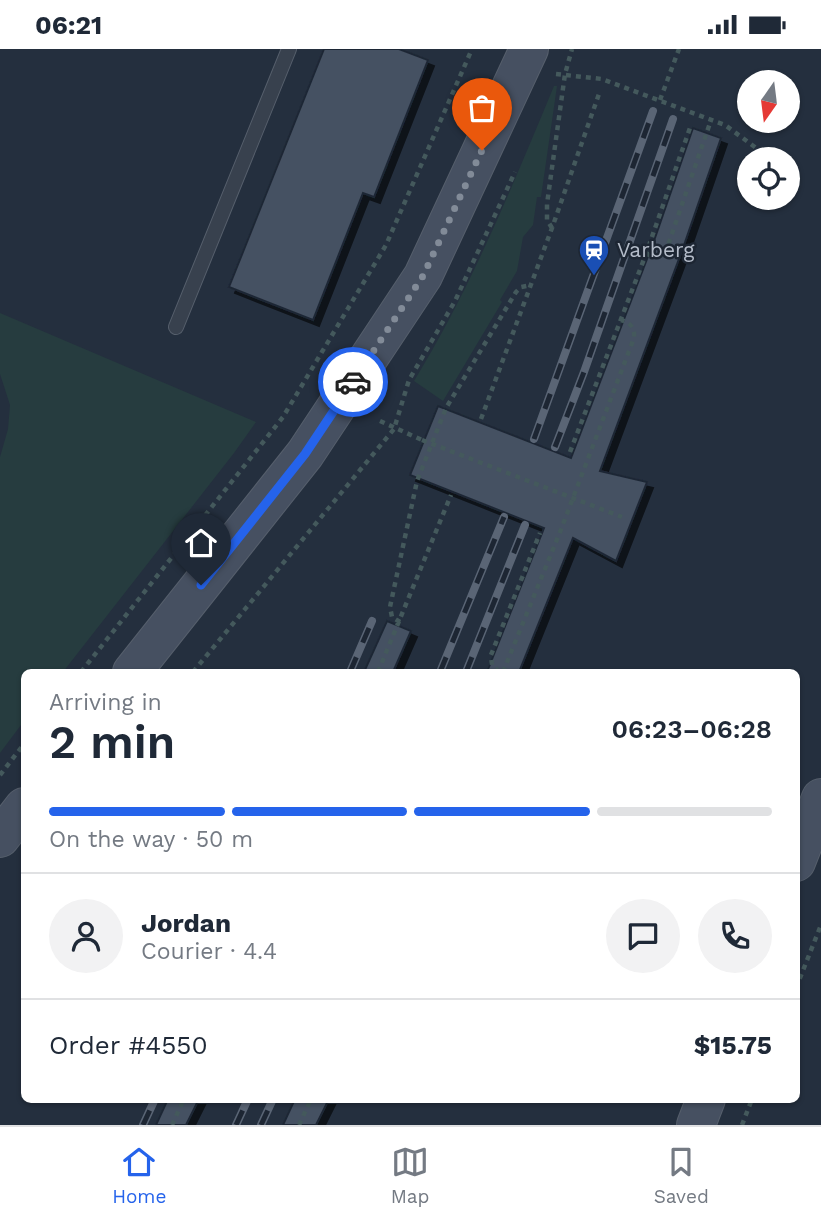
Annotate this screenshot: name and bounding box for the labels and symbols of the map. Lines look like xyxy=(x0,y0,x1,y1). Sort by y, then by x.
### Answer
north arrow xyxy=(737,70,800,133)
pin xyxy=(452,78,512,150)
station icon: Varberg xyxy=(577,233,611,277)
place label: Varberg xyxy=(617,237,695,262)
courier xyxy=(318,347,388,417)
pin xyxy=(171,513,231,585)

